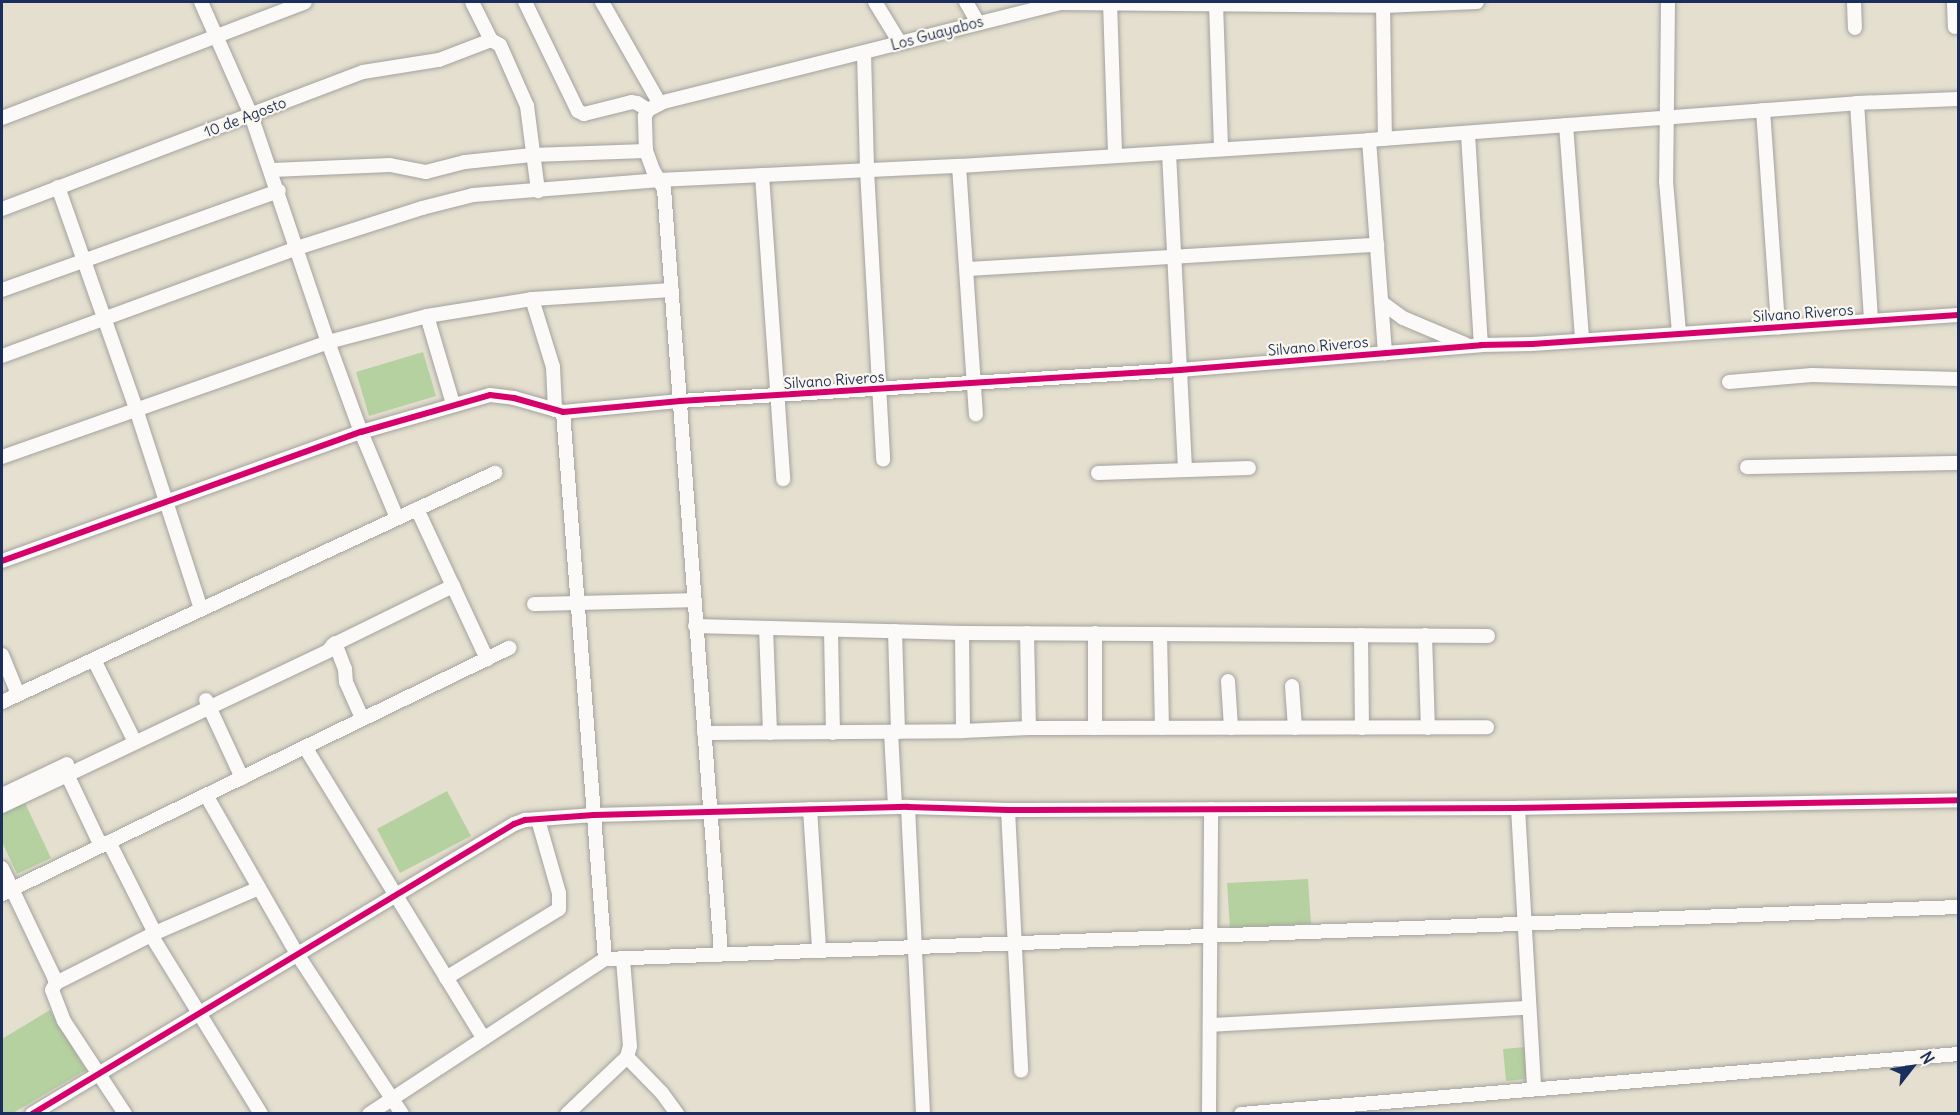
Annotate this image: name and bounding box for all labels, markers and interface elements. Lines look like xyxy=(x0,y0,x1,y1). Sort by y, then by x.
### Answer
street label: Los Guayabos xyxy=(889,12,985,54)
street label: 10 de Agosto xyxy=(201,93,289,141)
street label: Silvano Riveros xyxy=(1752,300,1854,326)
street label: Silvano Riveros xyxy=(1267,333,1369,359)
street label: Silvano Riveros xyxy=(783,367,885,393)
north arrow xyxy=(1882,1037,1942,1097)
text: N xyxy=(1916,1048,1939,1068)

